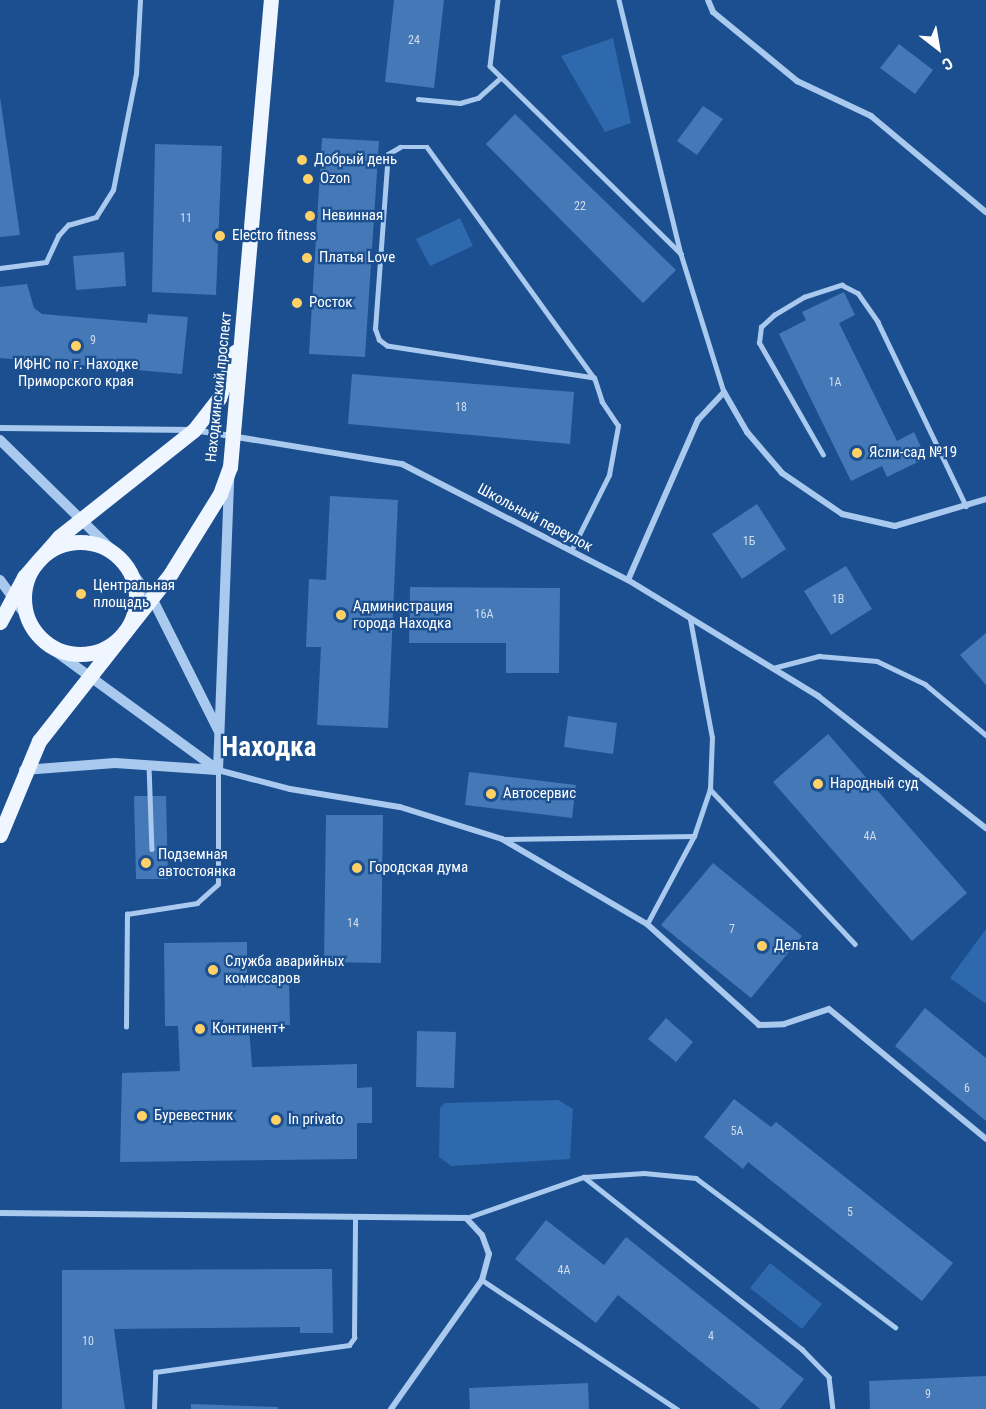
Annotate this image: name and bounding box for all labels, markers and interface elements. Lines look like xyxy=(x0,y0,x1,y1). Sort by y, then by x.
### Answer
north arrow xyxy=(908,18,968,78)
house number: 24 xyxy=(408,34,420,48)
text: С xyxy=(939,53,956,74)
place label: Добрый день xyxy=(314,151,397,169)
marker: Добрый день xyxy=(295,153,309,167)
place label: Ozon xyxy=(320,170,350,188)
marker: Ozon xyxy=(301,172,315,186)
house number: 22 xyxy=(574,200,586,214)
place label: Невинная xyxy=(322,207,383,225)
marker: Невинная xyxy=(303,209,317,223)
house number: 11 xyxy=(180,212,192,226)
place label: Electro fitness xyxy=(232,227,316,245)
marker: Electro fitness xyxy=(213,229,227,243)
place label: Платья Love xyxy=(319,249,395,267)
marker: Платья Love xyxy=(300,251,314,265)
place label: Росток xyxy=(309,294,352,312)
marker: Росток xyxy=(290,296,304,310)
street label: Находкинский проспект xyxy=(202,311,236,463)
house number: 9 xyxy=(90,334,96,348)
marker: ИФНС по г. Находке Приморского края xyxy=(69,339,83,353)
place label: ИФНС по г. Находке Приморского края xyxy=(14,355,138,390)
house number: 1А xyxy=(829,376,841,390)
house number: 18 xyxy=(455,401,467,415)
place label: Ясли-сад №19 xyxy=(869,444,957,462)
marker: Ясли-сад №19 xyxy=(850,446,864,460)
street label: Школьный переулок xyxy=(474,480,596,556)
house number: 1Б xyxy=(743,535,755,549)
place label: Центральная площадь xyxy=(93,576,175,611)
marker: Центральная площадь xyxy=(74,587,88,601)
house number: 1В xyxy=(832,593,844,607)
place label: Администрация города Находка xyxy=(353,597,453,632)
marker: Администрация города Находка xyxy=(334,608,348,622)
house number: 16А xyxy=(475,608,493,622)
district label: Находка xyxy=(222,732,316,764)
place label: Народный суд xyxy=(830,775,919,793)
marker: Народный суд xyxy=(811,777,825,791)
place label: Автосервис xyxy=(503,785,576,803)
marker: Автосервис xyxy=(484,787,498,801)
house number: 4А xyxy=(864,830,876,844)
place label: Подземная автостоянка xyxy=(158,845,236,880)
marker: Подземная автостоянка xyxy=(139,856,153,870)
place label: Городская дума xyxy=(369,859,468,877)
marker: Городская дума xyxy=(350,861,364,875)
house number: 14 xyxy=(347,917,359,931)
house number: 7 xyxy=(729,923,735,937)
place label: Дельта xyxy=(774,937,819,955)
marker: Дельта xyxy=(755,939,769,953)
place label: Служба аварийных комиссаров xyxy=(225,952,344,987)
marker: Служба аварийных комиссаров xyxy=(206,963,220,977)
place label: Континент+ xyxy=(212,1020,286,1038)
marker: Континент+ xyxy=(193,1022,207,1036)
house number: 6 xyxy=(964,1082,970,1096)
place label: Буревестник xyxy=(154,1107,233,1125)
marker: Буревестник xyxy=(135,1109,149,1123)
place label: In privato xyxy=(288,1111,343,1129)
marker: In privato xyxy=(269,1113,283,1127)
house number: 5А xyxy=(731,1125,743,1139)
house number: 5 xyxy=(847,1206,853,1220)
house number: 4А xyxy=(558,1264,570,1278)
house number: 4 xyxy=(708,1330,714,1344)
house number: 10 xyxy=(82,1335,94,1349)
house number: 9 xyxy=(925,1388,931,1402)

